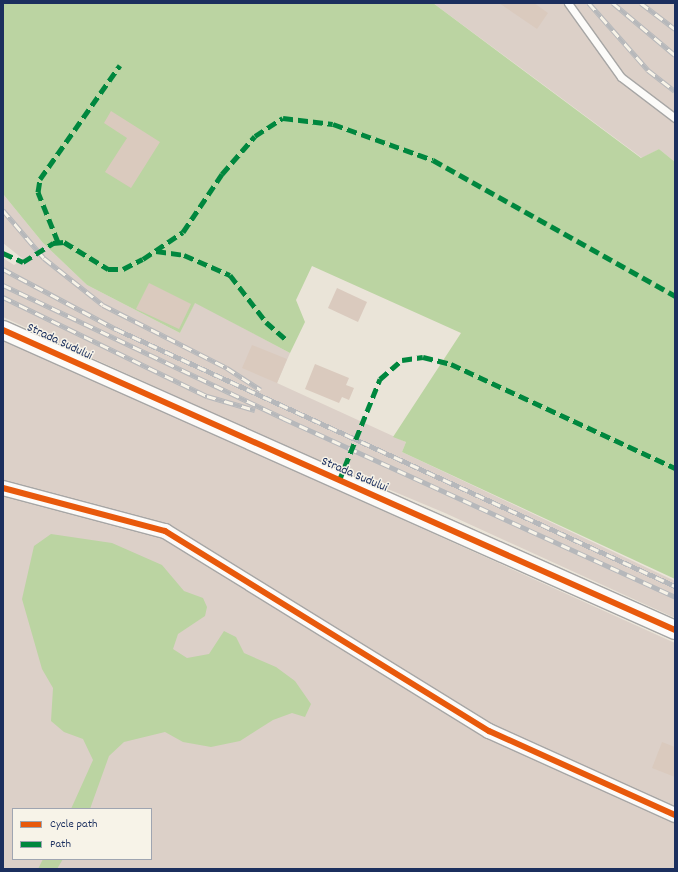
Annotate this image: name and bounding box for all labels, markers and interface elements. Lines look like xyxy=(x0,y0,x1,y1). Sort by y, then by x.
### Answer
street label: Strada Sudului xyxy=(24,321,94,365)
street label: Strada Sudului xyxy=(318,455,390,497)
legend xyxy=(12,808,152,860)
text: Cycle path xyxy=(50,816,98,833)
text: Path xyxy=(50,836,71,853)

